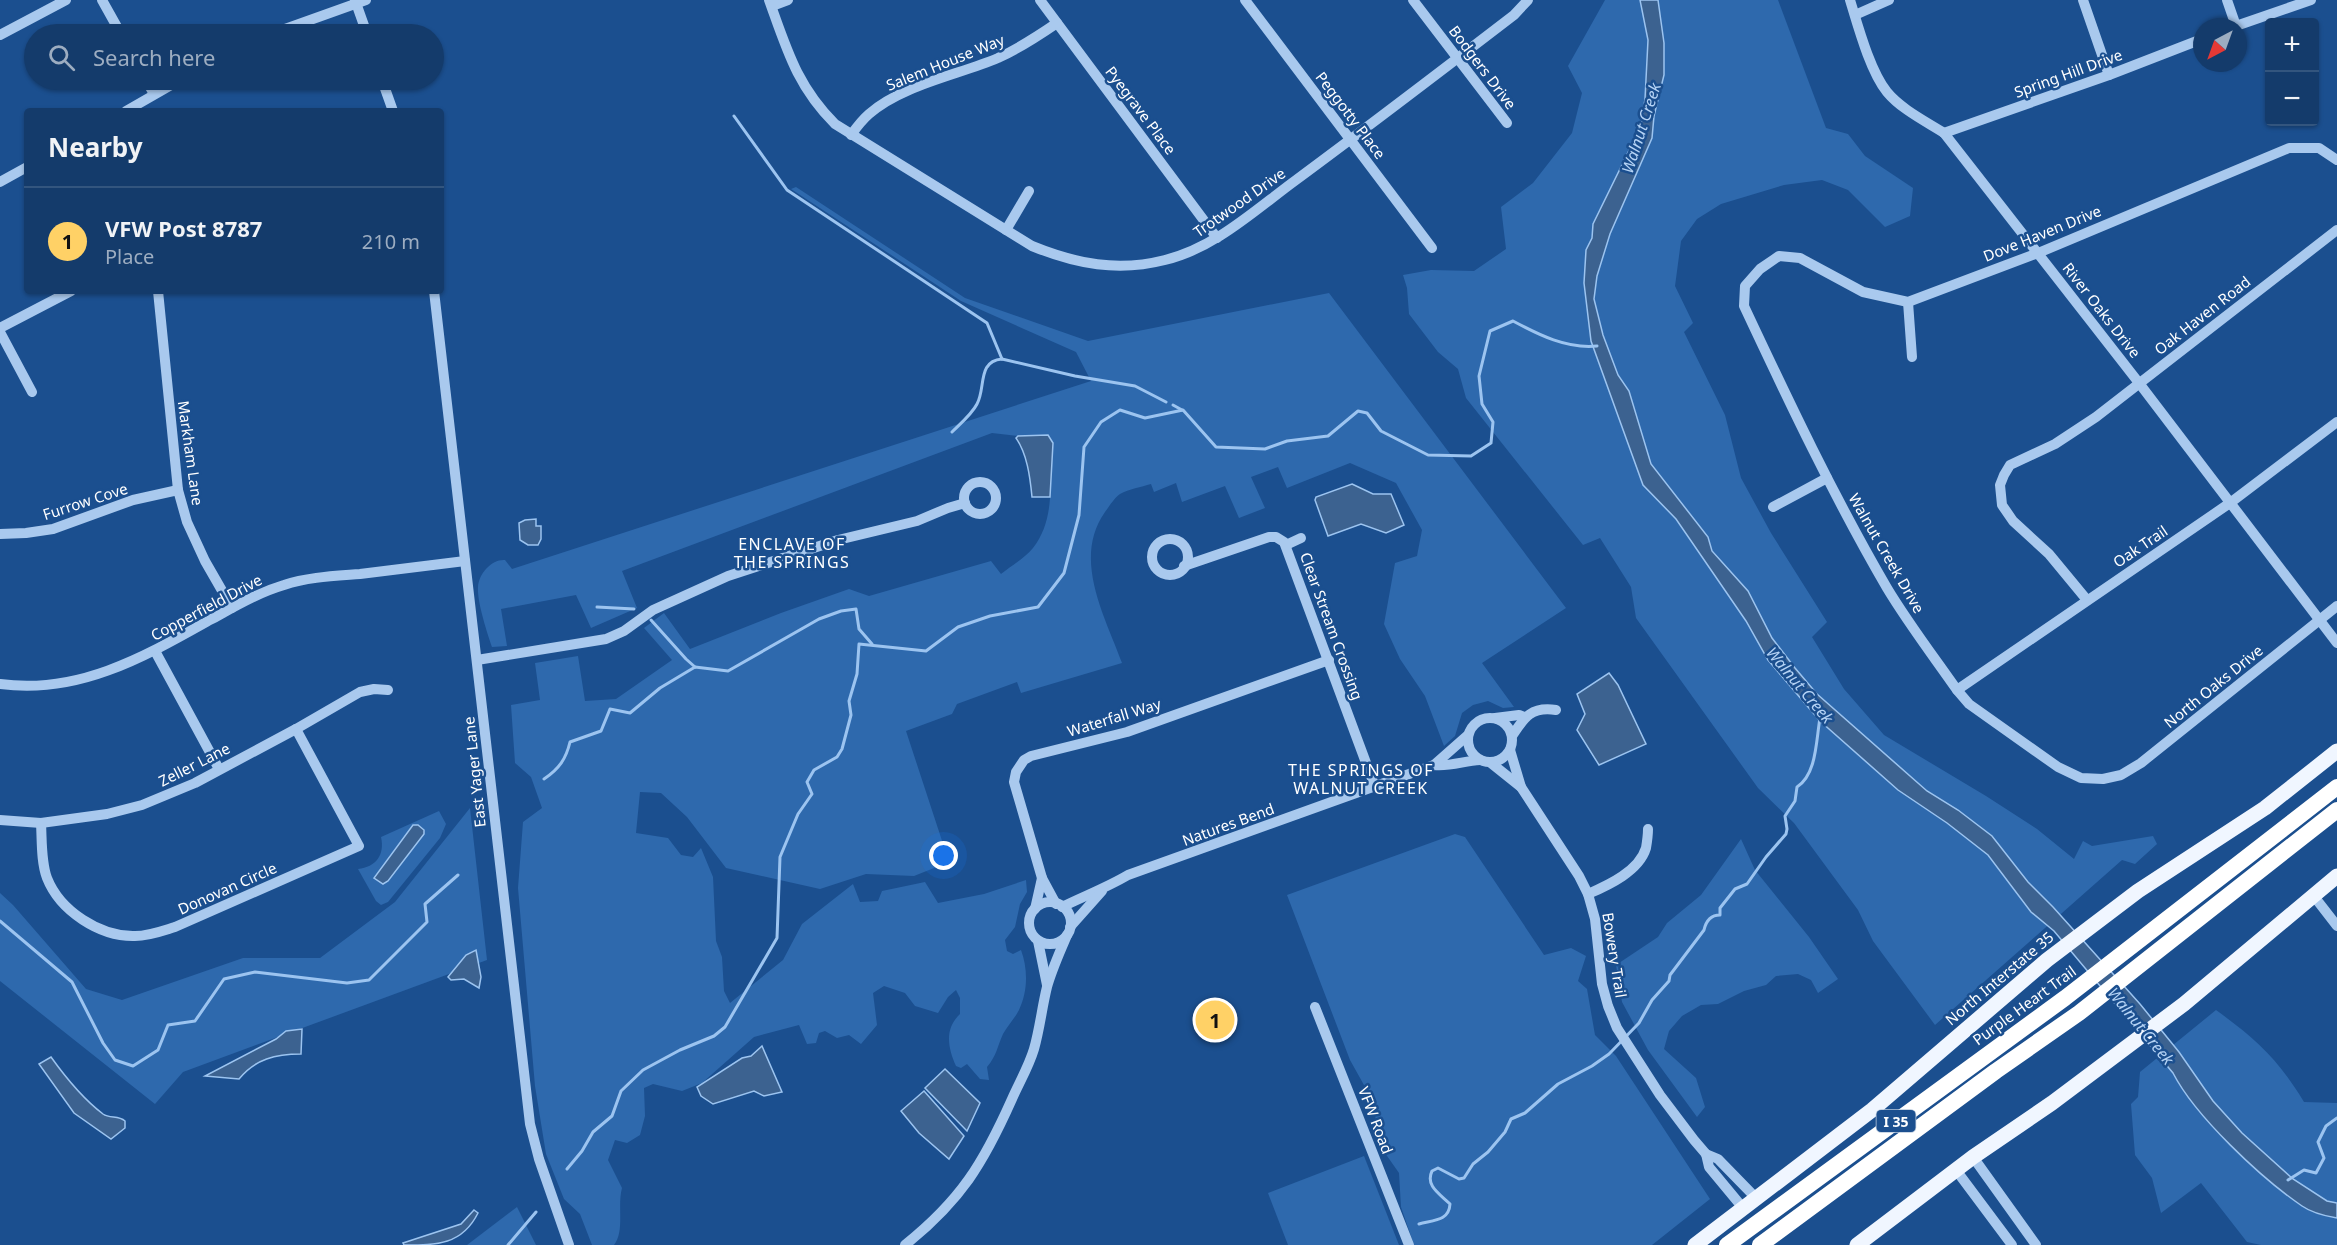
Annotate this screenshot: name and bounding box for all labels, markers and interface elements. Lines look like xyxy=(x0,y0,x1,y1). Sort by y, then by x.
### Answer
north arrow xyxy=(2193,18,2247,72)
map controls xyxy=(2265,18,2319,126)
button: + xyxy=(2265,18,2319,72)
street label: Bodgers Drive xyxy=(1445,21,1521,113)
search box xyxy=(24,24,444,90)
street label: Salem House Way xyxy=(883,29,1007,95)
icon: search xyxy=(45,41,78,74)
text: Search here xyxy=(93,42,215,72)
street label: Spring Hill Drive xyxy=(2011,44,2125,102)
street label: Pyegrave Place xyxy=(1101,62,1181,158)
street label: Peggotty Place xyxy=(1312,67,1390,163)
button: − xyxy=(2265,72,2319,126)
water label: Walnut Creek xyxy=(1616,79,1666,176)
text: Nearby xyxy=(48,129,143,165)
street label: Trotwood Drive xyxy=(1189,163,1289,241)
street label: Dove Haven Drive xyxy=(1980,200,2104,266)
text: VFW Post 8787 xyxy=(105,213,262,243)
text: 1 xyxy=(62,228,73,255)
text: 210 m xyxy=(362,228,420,255)
text: Place xyxy=(105,243,154,270)
street label: River Oaks Drive xyxy=(2059,258,2145,362)
street label: Oak Haven Road xyxy=(2150,271,2254,359)
street label: Markham Lane xyxy=(174,399,208,507)
street label: Furrow Cove xyxy=(40,478,130,524)
street label: Walnut Creek Drive xyxy=(1845,490,1929,616)
street label: Oak Trail xyxy=(2109,520,2171,572)
district label: ENCLAVE OF THE SPRINGS xyxy=(734,533,850,573)
street label: Clear Stream Crossing xyxy=(1296,549,1368,703)
street label: Copperfield Drive xyxy=(147,569,265,645)
street label: North Oaks Drive xyxy=(2159,640,2267,732)
water label: Walnut Creek xyxy=(1761,642,1839,729)
street label: Waterfall Way xyxy=(1065,693,1164,741)
street label: East Yager Lane xyxy=(458,716,490,828)
street label: Zeller Lane xyxy=(155,738,233,790)
district label: THE SPRINGS OF WALNUT CREEK xyxy=(1288,759,1434,799)
street label: Natures Bend xyxy=(1179,798,1277,850)
your location xyxy=(929,841,958,870)
street label: Donovan Circle xyxy=(174,857,280,919)
street label: Bowery Trail xyxy=(1598,911,1632,999)
street label: North Interstate 35 xyxy=(1941,927,2057,1029)
street label: Purple Heart Trail xyxy=(1968,961,2080,1049)
water label: Walnut Creek xyxy=(2103,983,2180,1070)
pin: 1 xyxy=(1196,998,1234,1042)
street label: VFW Road xyxy=(1354,1083,1398,1157)
road number: I 35 xyxy=(1876,1110,1916,1132)

